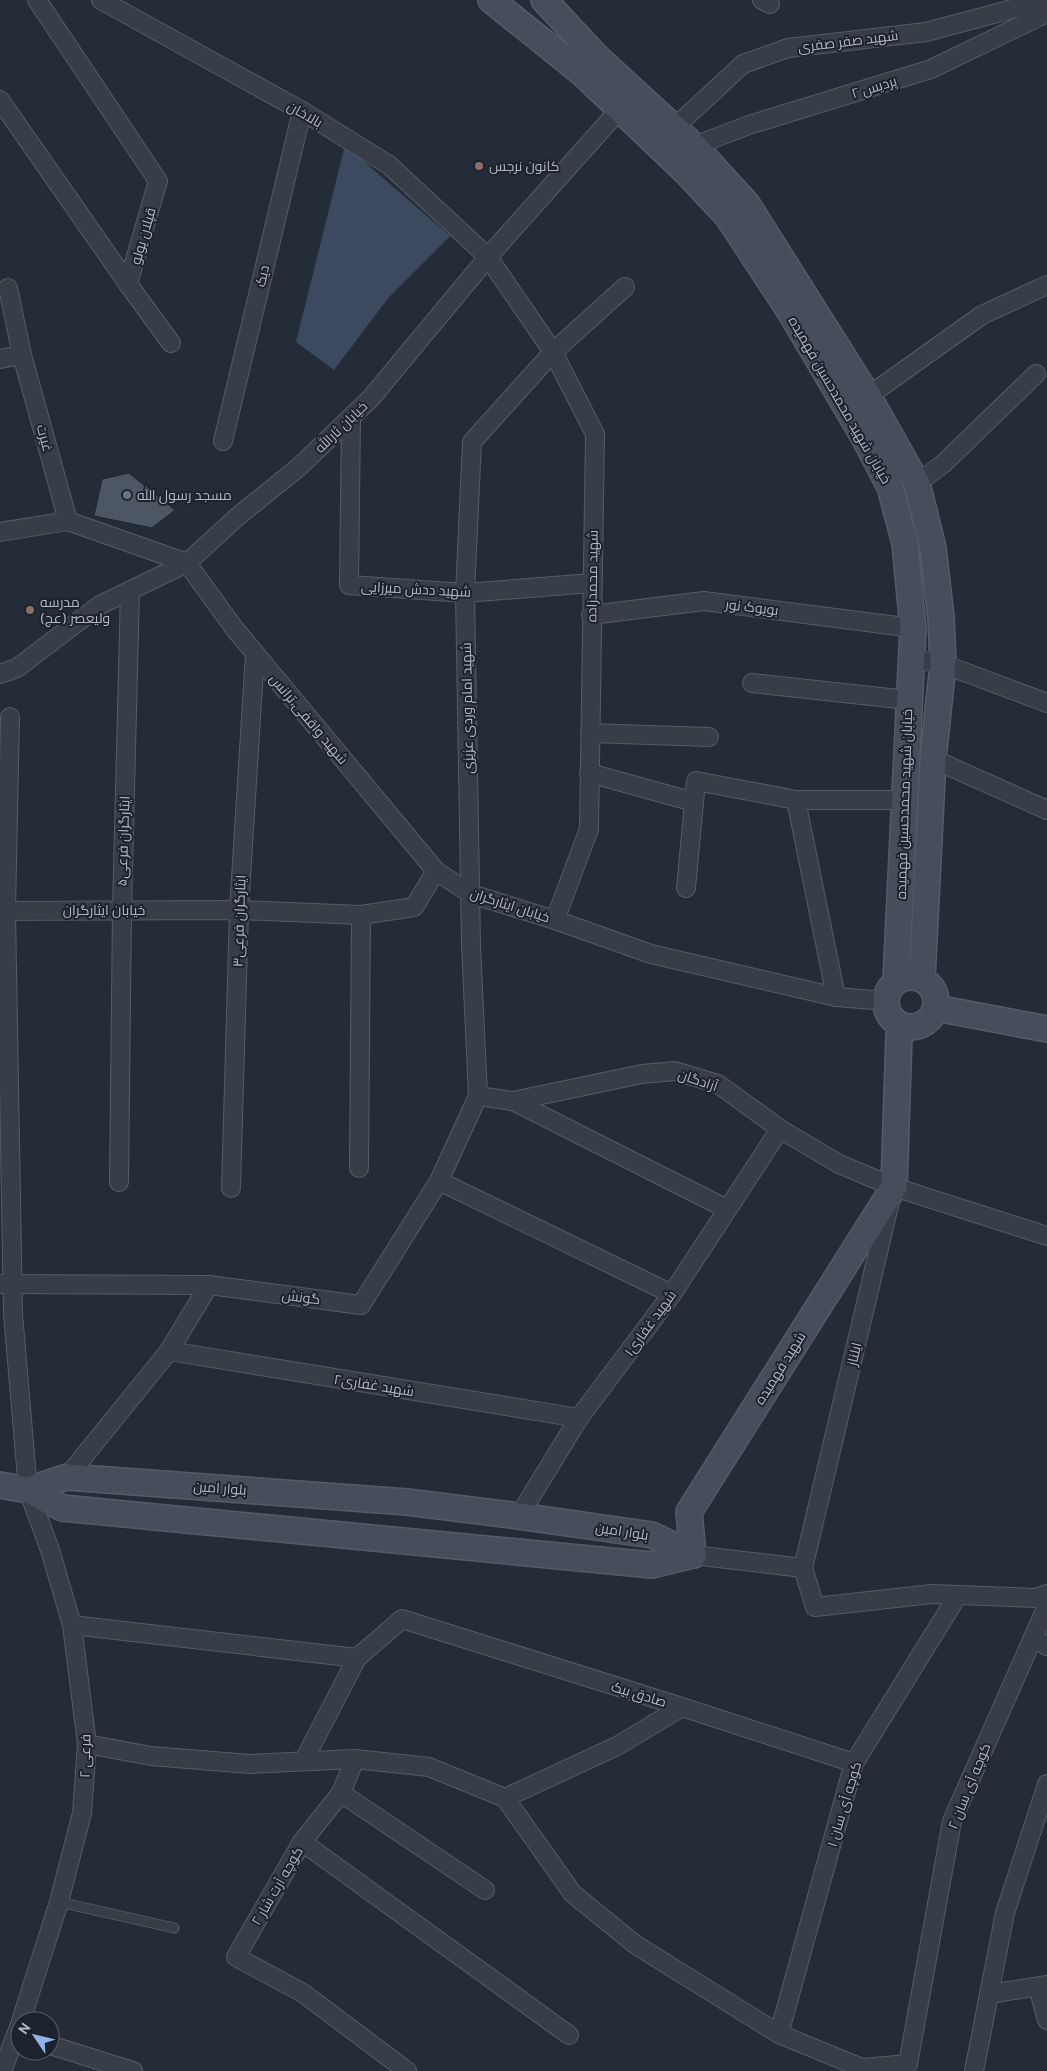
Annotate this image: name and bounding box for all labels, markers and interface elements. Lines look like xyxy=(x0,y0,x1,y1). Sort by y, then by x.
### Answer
street label: شهید صفر صفری xyxy=(797,28,899,57)
street label: پردیس ۲ xyxy=(850,73,899,103)
street label: بالاخان xyxy=(283,98,325,132)
place label: کانون نرجس xyxy=(489,159,560,176)
marker: کانون نرجس xyxy=(473,160,485,172)
street label: قپلان یولو xyxy=(128,206,161,267)
street label: دیک xyxy=(253,264,274,289)
street label: خیابان شهید محمدحسین فهمیده xyxy=(784,314,894,488)
street label: خیابان ثارالله xyxy=(311,397,372,457)
street label: غیرت xyxy=(32,423,55,454)
place label: مسجد رسول الله xyxy=(137,486,232,505)
marker: مسجد رسول الله xyxy=(121,489,133,501)
street label: شهید محمدزاده xyxy=(584,530,603,622)
street label: شهید ددش میرزایی xyxy=(360,579,471,602)
place label: مدرسه ولیعصر (عج) xyxy=(40,595,110,628)
street label: بویوک نور xyxy=(723,597,779,620)
marker: مدرسه ولیعصر (عج) xyxy=(24,604,36,616)
street label: شهید امام وردی عزیزی xyxy=(459,642,478,774)
street label: شهید واقفی،ترانس xyxy=(265,671,351,769)
street label: خیابان شهید محمدحسین فهمیده xyxy=(894,709,917,900)
street label: ایثارگران فرعی۵ xyxy=(114,796,135,887)
street label: ایثارگران فرعی۳ xyxy=(230,875,251,967)
street label: خیابان ایثارگران xyxy=(468,886,551,927)
street label: خیابان ایثارگران xyxy=(63,903,145,920)
street label: آزادگان xyxy=(675,1067,720,1096)
street label: شهید غفاری۱ xyxy=(622,1287,681,1360)
street label: گونش xyxy=(281,1288,321,1309)
street label: شهید فهمیده xyxy=(752,1329,810,1408)
street label: ایلناز xyxy=(844,1341,866,1369)
street label: شهید غفاری۲ xyxy=(333,1372,415,1401)
street label: بلوار امین xyxy=(193,1479,247,1500)
street label: بلوار امین xyxy=(594,1520,650,1545)
street label: صادق بیک xyxy=(609,1679,668,1712)
street label: فرعی ۲ xyxy=(78,1734,95,1778)
street label: کوچه آی سان ۲ xyxy=(945,1741,995,1832)
street label: کوچه آی سان ۱ xyxy=(824,1760,866,1849)
street label: کوچه آرت شار ۲ xyxy=(249,1844,308,1929)
north arrow xyxy=(10,2011,60,2061)
text: N xyxy=(16,2020,35,2038)

